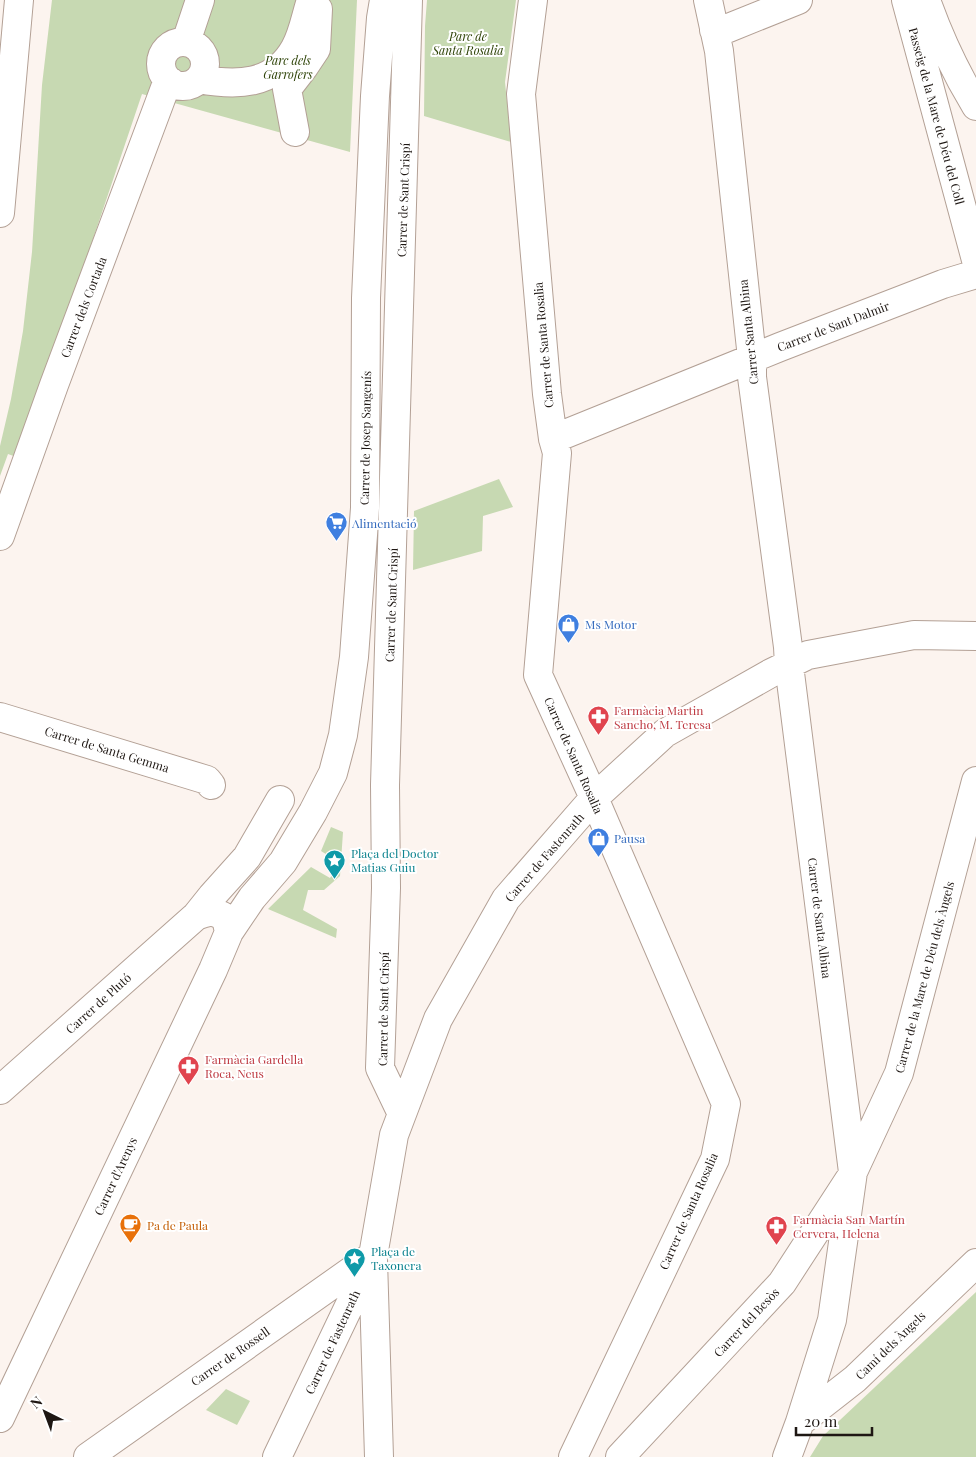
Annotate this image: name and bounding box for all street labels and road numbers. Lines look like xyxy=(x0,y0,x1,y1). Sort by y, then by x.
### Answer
street label: Passeig de la Mare de Déu del Coll xyxy=(906,26,969,207)
street label: Carrer de Sant Crispí xyxy=(393,142,413,257)
street label: Carrer dels Cortada xyxy=(56,254,110,360)
street label: Carrer Santa Albina xyxy=(735,279,761,385)
street label: Carrer de Santa Rosalia xyxy=(530,281,556,409)
street label: Carrer de Sant Dalmir xyxy=(775,297,892,355)
street label: Carrer de Josep Sangenís xyxy=(356,371,374,505)
street label: Carrer de Sant Crispí xyxy=(381,547,401,662)
street label: Carrer de Santa Rosalia xyxy=(541,694,607,816)
street label: Carrer de Santa Gemma xyxy=(43,722,171,776)
street label: Carrer de Fastenrath xyxy=(501,809,587,905)
street label: Carrer de Santa Albina xyxy=(805,857,835,979)
street label: Carrer de la Mare de Déu dels Àngels xyxy=(891,879,957,1075)
street label: Carrer de Sant Crispí xyxy=(374,951,392,1066)
street label: Carrer de Plutó xyxy=(62,969,135,1037)
street label: Carrer d'Arenys xyxy=(90,1134,140,1218)
street label: Carrer de Santa Rosalia xyxy=(655,1150,721,1272)
street label: Carrer del Besòs xyxy=(710,1284,782,1360)
street label: Carrer de Fastenrath xyxy=(301,1287,363,1397)
street label: Camí dels Àngels xyxy=(852,1307,928,1383)
street label: Carrer de Rossell xyxy=(187,1322,273,1389)

